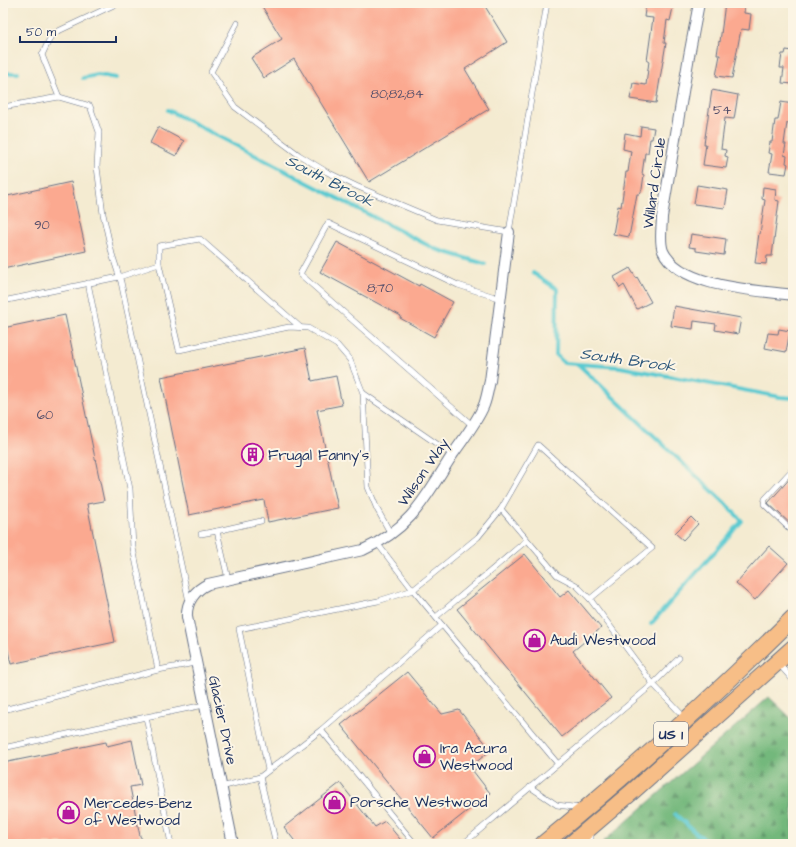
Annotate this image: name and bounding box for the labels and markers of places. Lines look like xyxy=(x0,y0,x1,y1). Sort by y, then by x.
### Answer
building icon: Frugal Fanny's xyxy=(239,442,265,468)
place label: Frugal Fanny's xyxy=(268,445,370,467)
shop icon: Audi Westwood xyxy=(522,627,548,653)
place label: Audi Westwood xyxy=(550,630,656,651)
place label: Ira Acura Westwood xyxy=(440,738,513,776)
shop icon: Ira Acura Westwood xyxy=(412,744,438,770)
shop icon: Porsche Westwood xyxy=(322,789,348,815)
place label: Porsche Westwood xyxy=(350,792,488,813)
place label: Mercedes-Benz of Westwood xyxy=(84,793,193,831)
shop icon: Mercedes-Benz of Westwood xyxy=(56,799,82,825)

